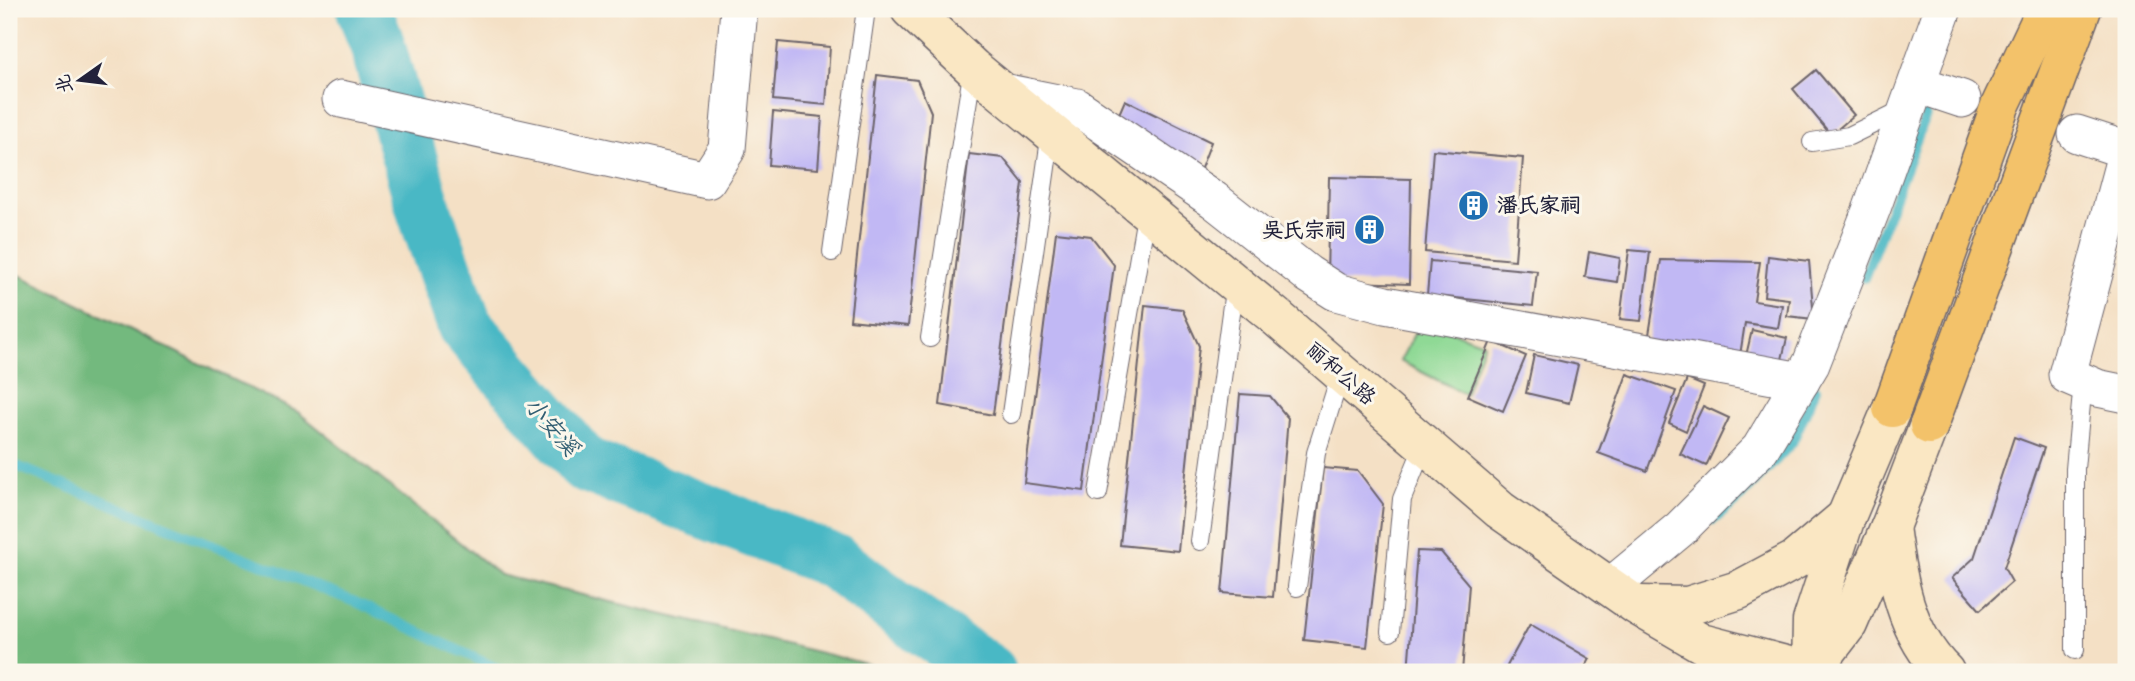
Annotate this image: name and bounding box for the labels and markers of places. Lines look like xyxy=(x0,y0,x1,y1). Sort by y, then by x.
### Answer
building icon: 潘氏家祠 xyxy=(1457,188,1491,222)
place label: 潘氏家祠 xyxy=(1497,191,1581,220)
building icon: 吴氏宗祠 xyxy=(1352,213,1386,247)
place label: 吴氏宗祠 xyxy=(1262,216,1346,245)

